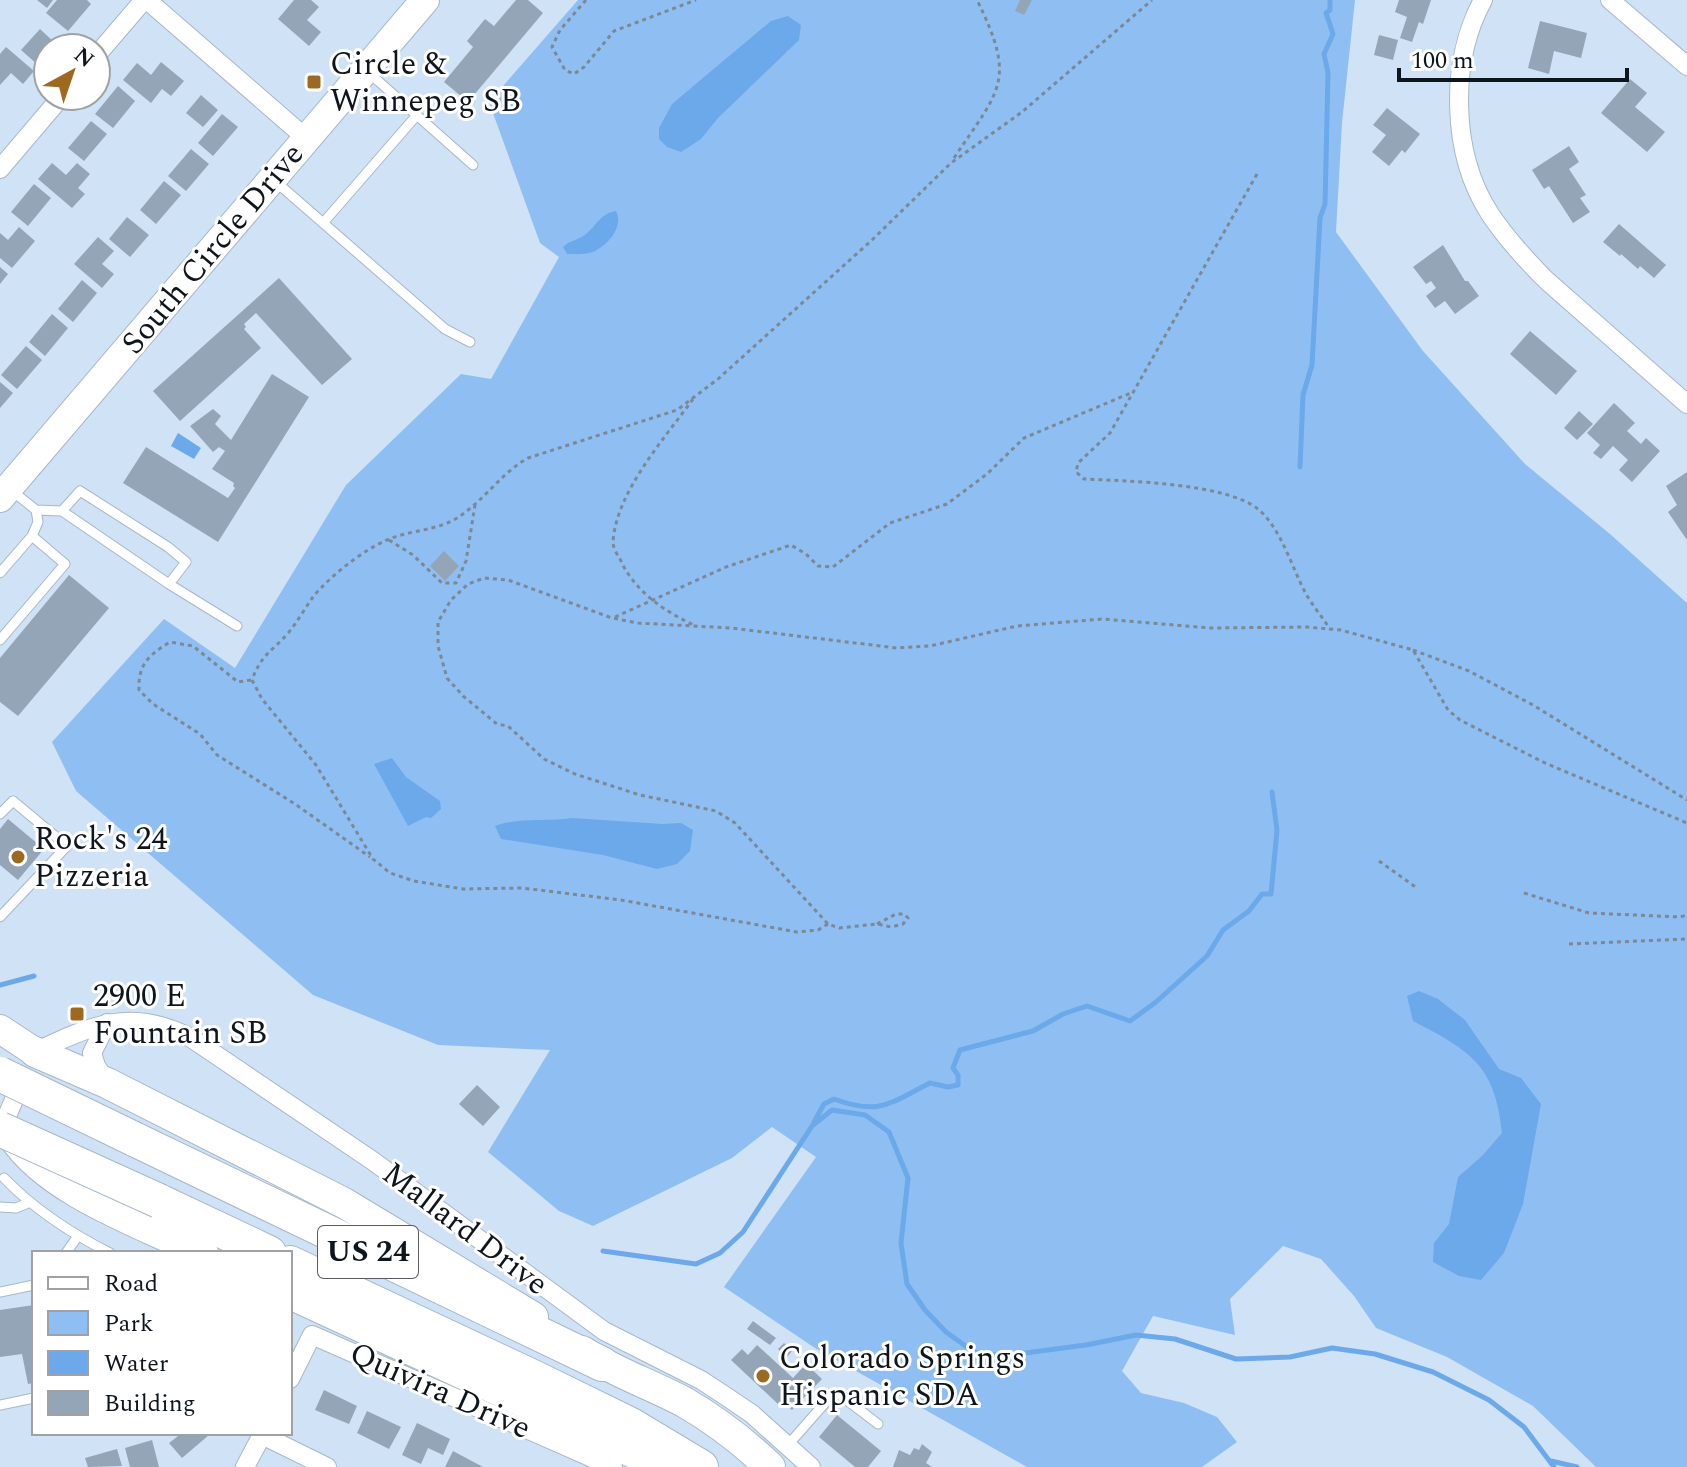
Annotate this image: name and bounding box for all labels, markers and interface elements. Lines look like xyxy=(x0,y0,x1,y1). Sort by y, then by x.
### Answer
north arrow xyxy=(32,32,112,112)
scale bar xyxy=(1399,32,1627,82)
text: N xyxy=(66,39,101,76)
place label: Circle & Winnepeg SB xyxy=(330,40,521,126)
text: 100 m xyxy=(1411,43,1474,79)
marker: Circle & Winnepeg SB xyxy=(305,73,323,91)
street label: South Circle Drive xyxy=(110,132,316,366)
place label: Rock's 24 Pizzeria xyxy=(34,815,168,901)
marker: Rock's 24 Pizzeria xyxy=(9,848,27,866)
place label: 2900 E Fountain SB xyxy=(93,972,267,1058)
marker: 2900 E Fountain SB xyxy=(68,1005,86,1023)
street label: Mallard Drive xyxy=(371,1150,559,1308)
road number: US 24 xyxy=(318,1226,418,1278)
legend xyxy=(32,1251,292,1435)
text: Road xyxy=(104,1266,158,1302)
text: Park xyxy=(104,1306,154,1342)
street label: Quivira Drive xyxy=(341,1329,539,1453)
place label: Colorado Springs Hispanic SDA xyxy=(779,1334,1025,1420)
text: Water xyxy=(104,1346,168,1382)
marker: Colorado Springs Hispanic SDA xyxy=(754,1367,772,1385)
text: Building xyxy=(104,1386,196,1422)

